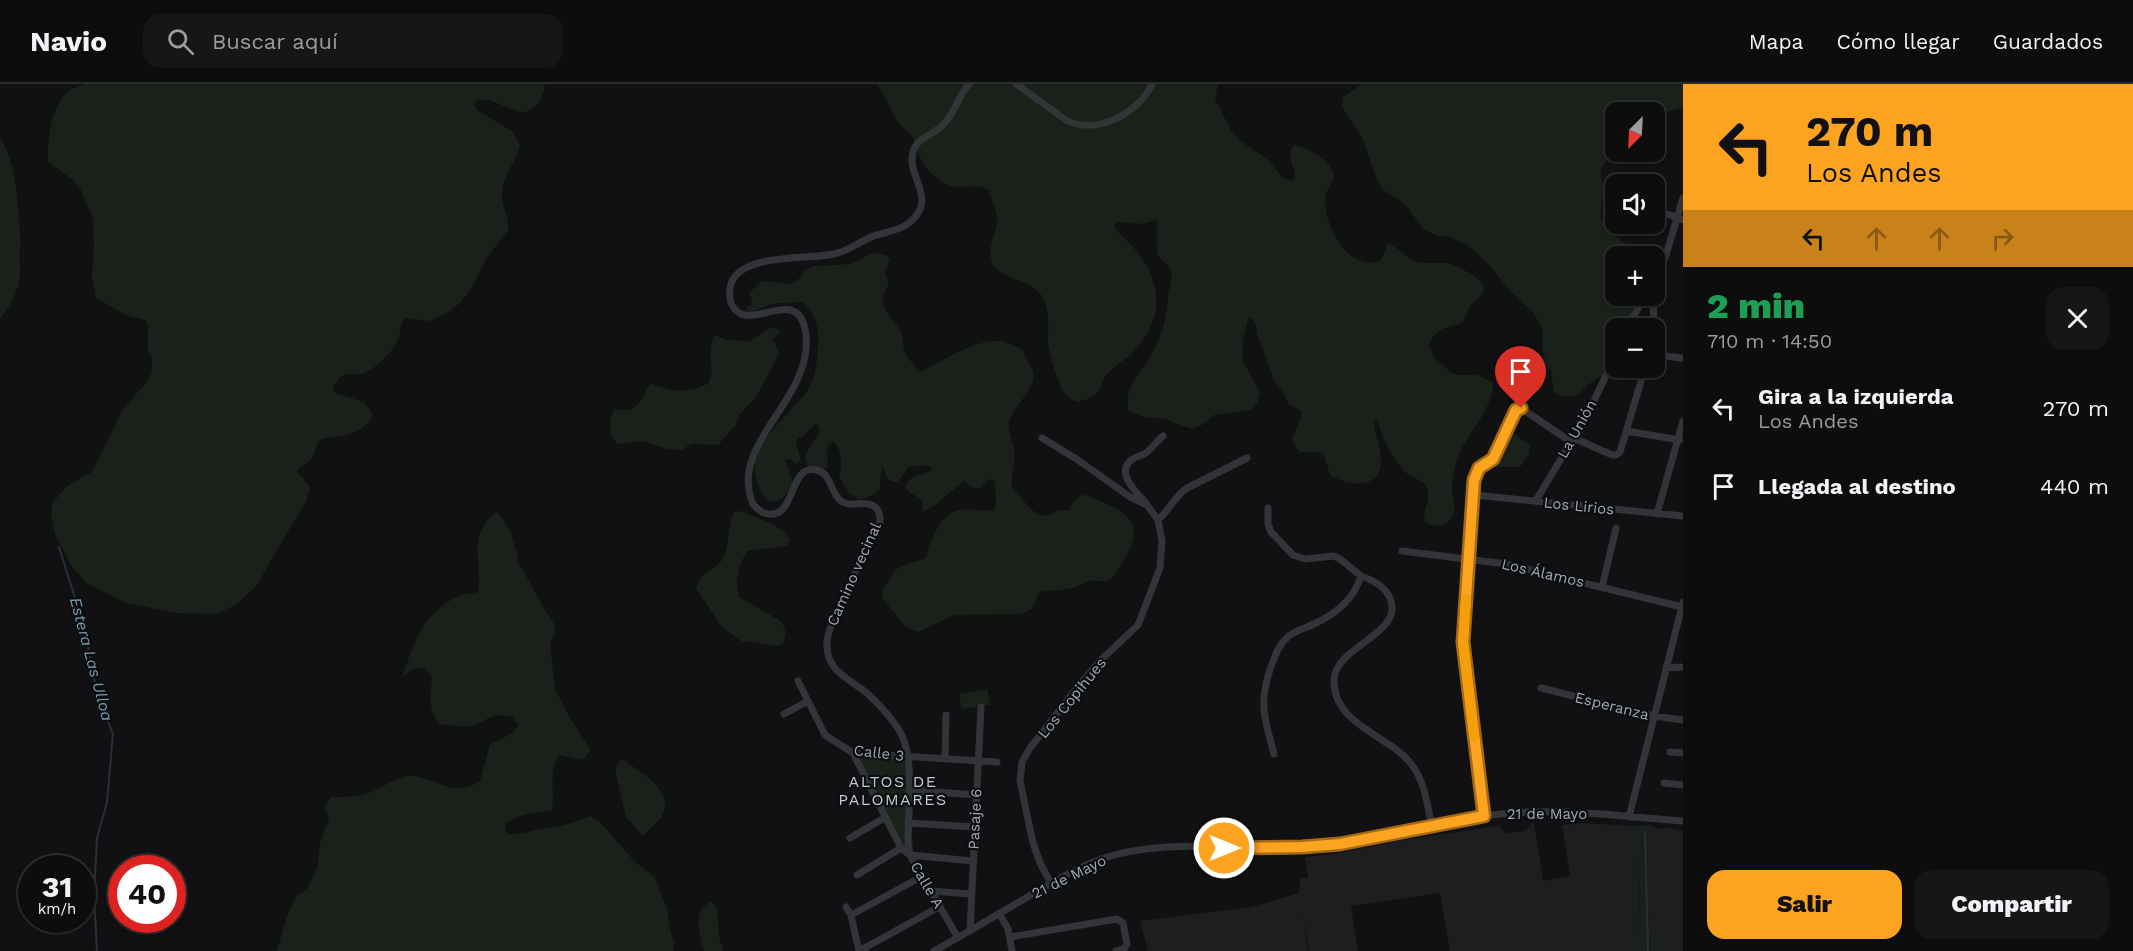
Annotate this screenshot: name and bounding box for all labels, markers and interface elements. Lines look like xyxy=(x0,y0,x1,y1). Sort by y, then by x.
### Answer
search box xyxy=(143,14,563,68)
text: Navio xyxy=(30,25,107,58)
icon: search xyxy=(164,25,197,58)
text: Buscar aquí xyxy=(212,29,338,54)
text: Mapa xyxy=(1749,29,1803,54)
text: Cómo llegar xyxy=(1836,29,1960,54)
text: Guardados xyxy=(1993,29,2103,54)
north arrow xyxy=(1605,102,1665,162)
map controls xyxy=(1605,102,1665,378)
text: 270 m xyxy=(1806,107,1933,156)
icon: left xyxy=(1707,108,1785,186)
text: Los Andes xyxy=(1806,157,1942,189)
button: sound xyxy=(1605,174,1665,234)
icon: left xyxy=(1797,222,1830,255)
icon: ahead xyxy=(1860,222,1893,255)
icon: ahead xyxy=(1923,222,1956,255)
icon: right xyxy=(1986,222,2019,255)
button: + xyxy=(1605,246,1665,306)
text: 2 min xyxy=(1707,285,1805,327)
button: close xyxy=(2046,287,2109,350)
button: − xyxy=(1605,318,1665,378)
text: 710 m · 14:50 xyxy=(1707,329,1832,353)
pin xyxy=(1495,346,1546,408)
icon: arrive xyxy=(1504,355,1537,388)
text: Gira a la izquierda xyxy=(1758,384,1954,409)
icon: left xyxy=(1707,392,1740,425)
street label: La Unión xyxy=(1554,396,1600,462)
text: 270 m xyxy=(2043,396,2109,421)
text: Los Andes xyxy=(1758,409,1858,433)
icon: arrive xyxy=(1707,470,1740,503)
text: Llegada al destino xyxy=(1758,474,1956,499)
text: 440 m xyxy=(2040,474,2109,499)
street label: Los Lirios xyxy=(1543,493,1615,519)
street label: Camino vecinal xyxy=(823,519,885,629)
street label: Los Álamos xyxy=(1500,555,1586,591)
water label: Estera Las Ulloa xyxy=(66,595,117,723)
street label: Los Copihues xyxy=(1034,654,1110,742)
street label: Esperanza xyxy=(1573,688,1651,724)
street label: Calle 3 xyxy=(853,741,905,765)
district label: ALTOS DE PALOMARES xyxy=(838,772,948,809)
street label: Pasaje 6 xyxy=(964,788,986,850)
street label: 21 de Mayo xyxy=(1507,805,1587,823)
position arrow xyxy=(1192,816,1256,880)
street label: 21 de Mayo xyxy=(1029,851,1109,903)
speed limit sign: 40 xyxy=(108,855,186,933)
street label: Calle A xyxy=(906,858,948,912)
text: 31 xyxy=(42,869,72,904)
button: Salir xyxy=(1707,870,1902,939)
button: Compartir xyxy=(1914,870,2109,939)
text: km/h xyxy=(38,900,76,918)

